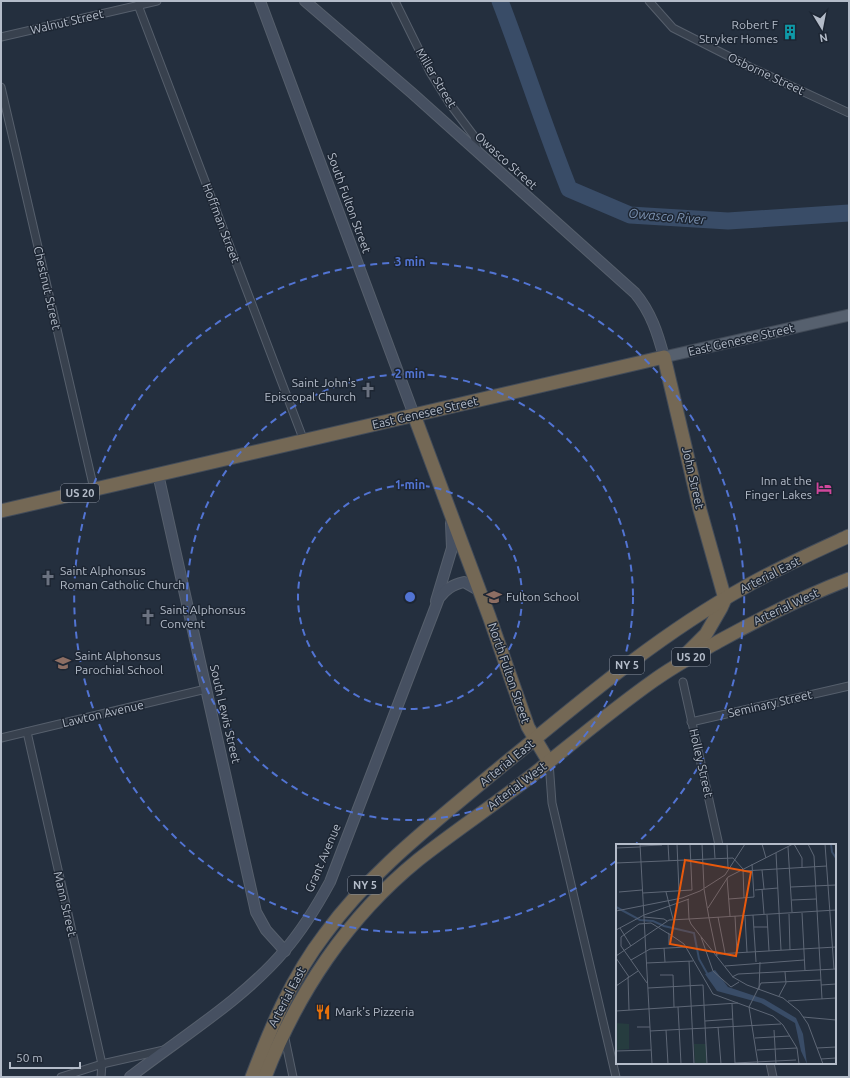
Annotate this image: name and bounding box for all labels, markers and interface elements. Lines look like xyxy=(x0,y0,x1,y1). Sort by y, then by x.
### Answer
street label: Walnut Street xyxy=(29,7,105,36)
north arrow xyxy=(802,8,842,48)
place label: Robert F Stryker Homes xyxy=(699,18,778,45)
building icon: Robert F Stryker Homes xyxy=(781,23,799,41)
text: N xyxy=(819,31,829,44)
street label: Miller Street xyxy=(414,46,459,110)
street label: Osborne Street xyxy=(726,50,807,97)
street label: Owasco Street xyxy=(473,129,540,192)
street label: South Fulton Street xyxy=(325,151,374,255)
street label: Hoffman Street xyxy=(200,181,243,265)
water label: Owasco River xyxy=(628,206,707,226)
street label: Chestnut Street xyxy=(32,245,63,331)
text: 3 min xyxy=(395,255,425,268)
street label: East Genesee Street xyxy=(687,321,795,358)
text: 2 min xyxy=(395,367,425,380)
place label: Saint John's Episcopal Church xyxy=(264,376,356,403)
church icon: Saint John's Episcopal Church xyxy=(359,381,377,399)
street label: East Genesee Street xyxy=(371,394,479,431)
street label: John Street xyxy=(680,446,707,510)
place label: Inn at the Finger Lakes xyxy=(745,474,812,501)
text: 1 min xyxy=(395,478,425,491)
hotel icon: Inn at the Finger Lakes xyxy=(815,479,833,497)
road number: US 20 xyxy=(61,484,99,502)
street label: Arterial East xyxy=(737,554,802,595)
place label: Saint Alphonsus Roman Catholic Church xyxy=(60,564,185,591)
church icon: Saint Alphonsus Roman Catholic Church xyxy=(39,569,57,587)
street label: Arterial West xyxy=(751,586,821,627)
school or university icon: Fulton School xyxy=(485,588,503,606)
centre of rings xyxy=(403,590,417,604)
place label: Fulton School xyxy=(506,590,579,603)
place label: Saint Alphonsus Convent xyxy=(160,603,246,630)
church icon: Saint Alphonsus Convent xyxy=(139,608,157,626)
street label: North Fulton Street xyxy=(486,621,533,725)
road number: US 20 xyxy=(672,648,710,666)
place label: Saint Alphonsus Parochial School xyxy=(75,649,163,676)
school or university icon: Saint Alphonsus Parochial School xyxy=(54,654,72,672)
road number: NY 5 xyxy=(610,656,644,674)
street label: South Lewis Street xyxy=(208,663,243,765)
street label: Seminary Street xyxy=(726,687,814,720)
street label: Lawton Avenue xyxy=(61,698,145,729)
street label: Holley Street xyxy=(687,727,716,799)
street label: Arterial East xyxy=(477,737,537,788)
street label: Arterial West xyxy=(485,759,549,812)
street label: Grant Avenue xyxy=(302,821,343,894)
inset map xyxy=(616,844,836,1064)
street label: Mann Street xyxy=(52,870,79,938)
road number: NY 5 xyxy=(348,876,382,894)
street label: Arterial East xyxy=(265,964,308,1029)
restaurant icon: Mark's Pizzeria xyxy=(314,1003,332,1021)
place label: Mark's Pizzeria xyxy=(335,1005,414,1018)
scale bar xyxy=(10,1044,80,1070)
text: 50 m xyxy=(16,1051,43,1064)

